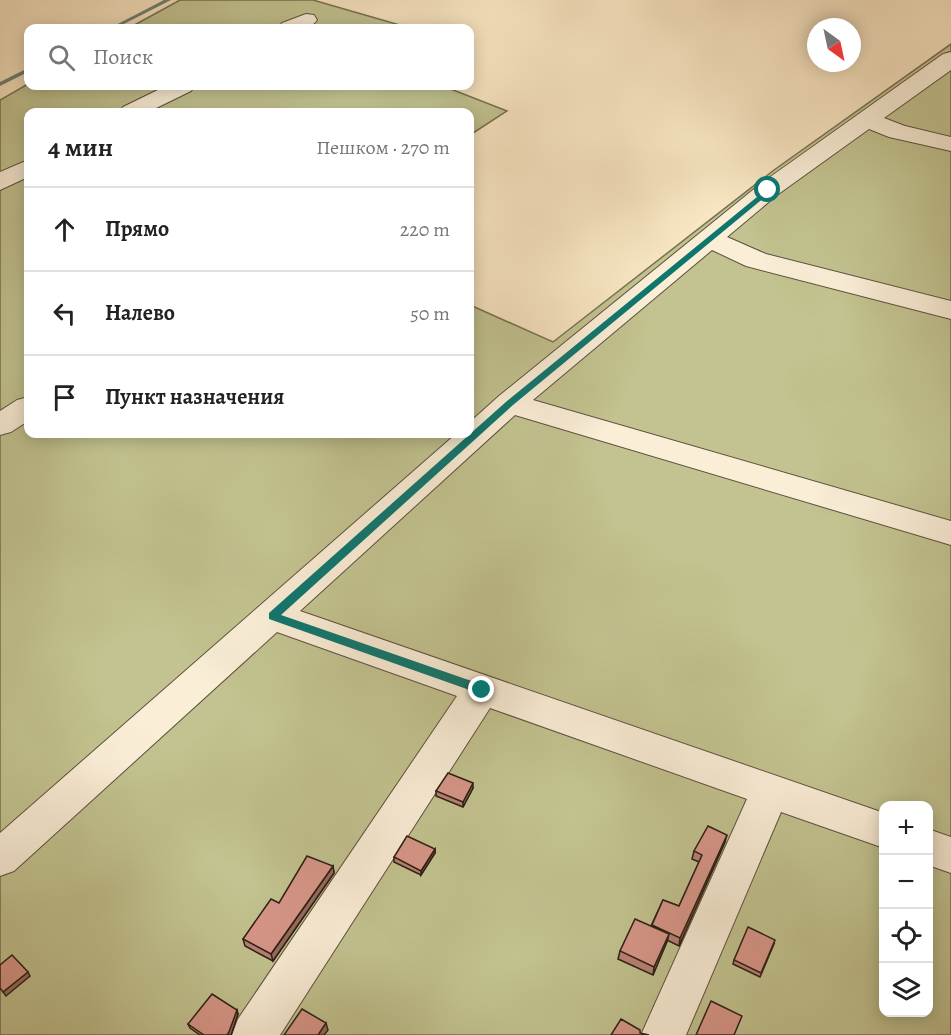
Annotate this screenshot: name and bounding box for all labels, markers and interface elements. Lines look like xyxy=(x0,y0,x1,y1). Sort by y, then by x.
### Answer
north arrow xyxy=(807,18,861,72)
search box xyxy=(24,24,474,90)
icon: search xyxy=(45,41,78,74)
text: Поиск xyxy=(93,42,153,72)
text: 4 мин xyxy=(48,130,113,165)
text: Пешком · 270 m xyxy=(316,134,450,161)
route start xyxy=(754,176,780,202)
icon: ahead xyxy=(48,213,81,246)
text: Прямо xyxy=(105,214,169,244)
text: 220 m xyxy=(400,216,450,243)
icon: left xyxy=(48,297,81,330)
text: Налево xyxy=(105,298,175,328)
text: 50 m xyxy=(410,300,450,327)
icon: arrive xyxy=(48,381,81,414)
text: Пункт назначения xyxy=(105,382,284,412)
route end xyxy=(468,676,494,702)
map controls xyxy=(879,801,933,1017)
button: + xyxy=(879,801,933,855)
button: − xyxy=(879,855,933,909)
button: locate xyxy=(879,909,933,963)
button: layers xyxy=(879,963,933,1017)

